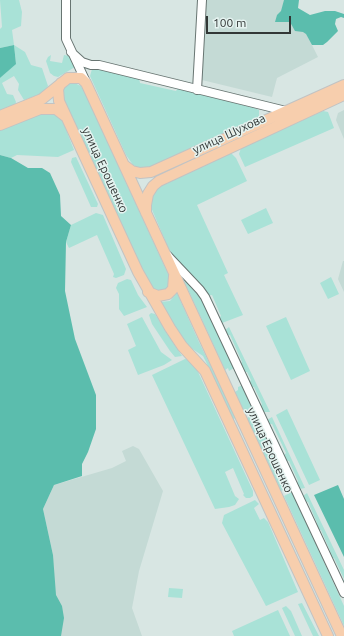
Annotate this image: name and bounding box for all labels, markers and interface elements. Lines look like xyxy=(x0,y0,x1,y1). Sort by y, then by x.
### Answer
scale bar xyxy=(208,8,293,34)
text: 100 m xyxy=(213,16,246,29)
street label: улица Шухова xyxy=(190,111,268,157)
street label: улица Ерошенко xyxy=(79,125,131,215)
street label: улица Ерошенко xyxy=(244,405,296,495)

